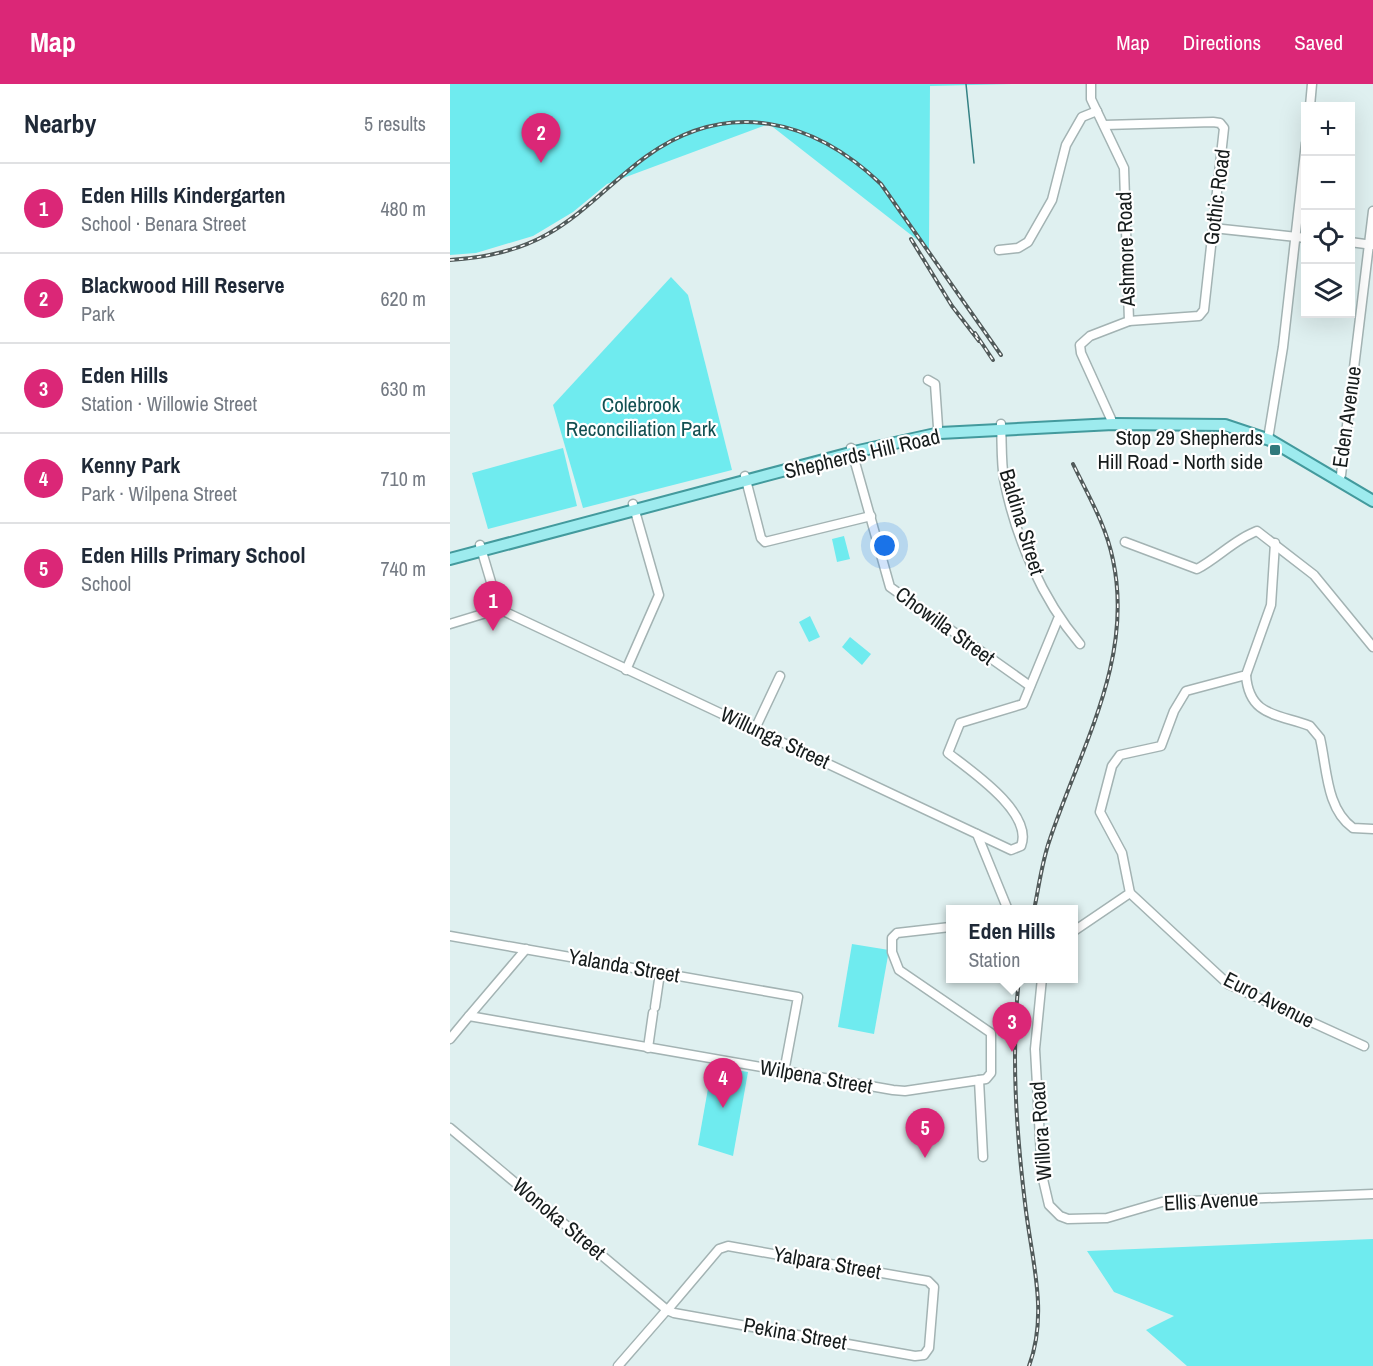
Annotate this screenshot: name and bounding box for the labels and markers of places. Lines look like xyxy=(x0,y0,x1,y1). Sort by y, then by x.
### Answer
pin: 2 xyxy=(522,113,560,163)
place label: Stop 29 Shepherds Hill Road - North side xyxy=(1097,423,1263,476)
marker: Stop 29 Shepherds Hill Road - North side xyxy=(1268,443,1282,457)
pin: 1 xyxy=(474,582,513,631)
pin: 3 xyxy=(992,1002,1032,1052)
pin: 4 xyxy=(704,1058,742,1108)
pin: 5 xyxy=(906,1108,944,1158)

